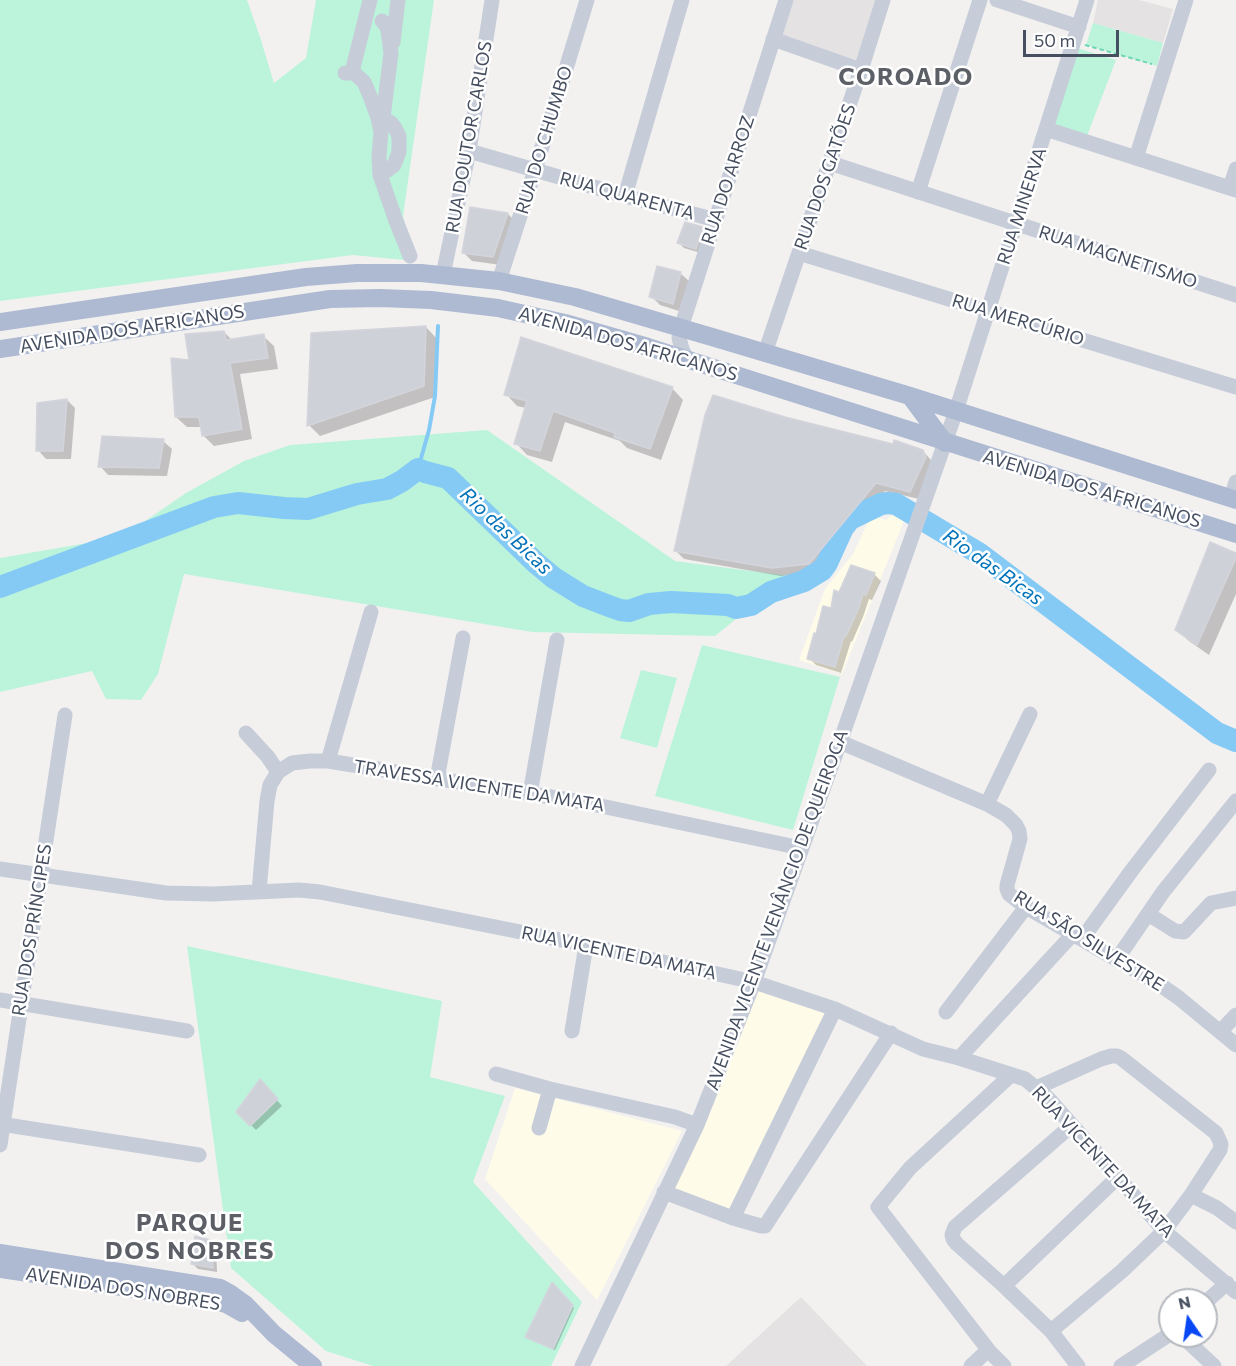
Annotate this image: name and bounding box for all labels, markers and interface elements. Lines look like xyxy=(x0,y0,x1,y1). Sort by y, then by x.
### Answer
scale bar xyxy=(1026,18,1122,56)
text: 50 m xyxy=(1034,29,1075,51)
street label: RUA DOUTOR CARLOS xyxy=(441,39,497,235)
street label: RUA DO CHUMBO xyxy=(511,63,577,217)
district label: COROADO xyxy=(838,63,974,91)
street label: RUA DOS GATÕES xyxy=(790,101,860,253)
street label: RUA DO ARROZ xyxy=(697,113,759,247)
street label: RUA MINERVA xyxy=(993,145,1051,267)
street label: RUA QUARENTA xyxy=(557,168,697,224)
street label: RUA MAGNETISMO xyxy=(1036,221,1200,293)
street label: RUA MERCÚRIO xyxy=(949,290,1087,350)
street label: AVENIDA DOS AFRICANOS xyxy=(18,301,246,357)
street label: AVENIDA DOS AFRICANOS xyxy=(516,302,740,386)
street label: AVENIDA DOS AFRICANOS xyxy=(980,446,1204,532)
water label: Rio das Bicas xyxy=(455,482,557,580)
water label: Rio das Bicas xyxy=(938,524,1048,610)
street label: AVENIDA VICENTE VENÂNCIO DE QUEIROGA xyxy=(701,727,853,1093)
street label: TRAVESSA VICENTE DA MATA xyxy=(352,756,606,816)
street label: RUA DOS PRÍNCIPES xyxy=(8,842,56,1018)
street label: RUA SÃO SILVESTRE xyxy=(1010,886,1168,996)
street label: RUA VICENTE DA MATA xyxy=(519,922,719,984)
street label: RUA VICENTE DA MATA xyxy=(1027,1082,1179,1242)
district label: PARQUE DOS NOBRES xyxy=(105,1209,275,1265)
street label: AVENIDA DOS NOBRES xyxy=(24,1263,222,1315)
north arrow xyxy=(1158,1288,1218,1348)
text: N xyxy=(1176,1291,1192,1313)

